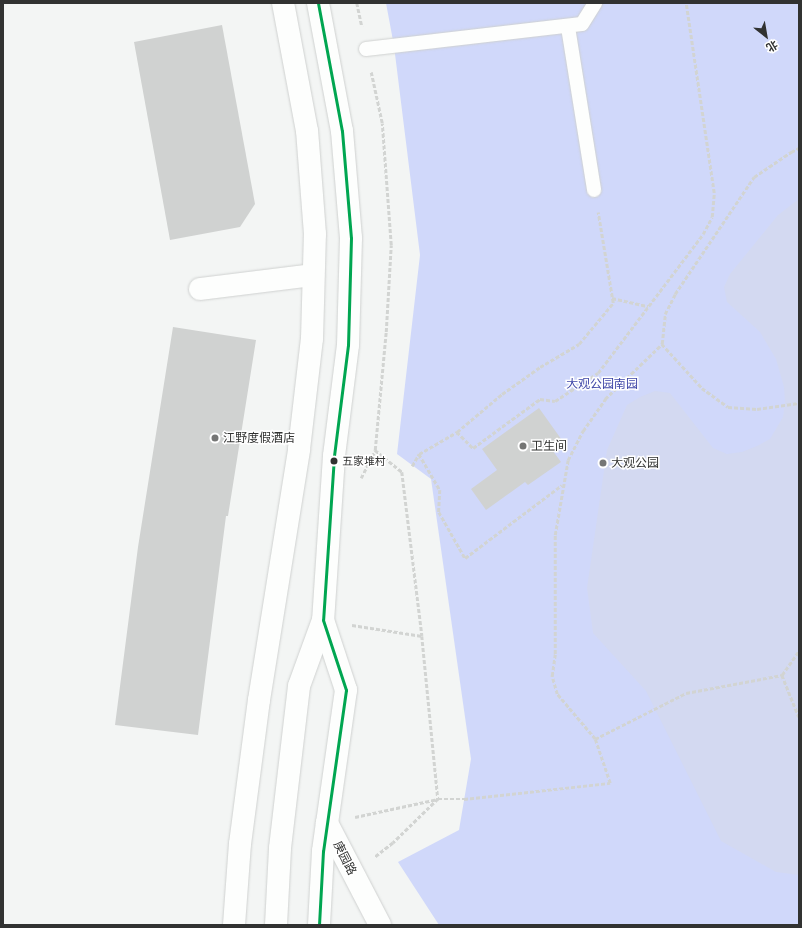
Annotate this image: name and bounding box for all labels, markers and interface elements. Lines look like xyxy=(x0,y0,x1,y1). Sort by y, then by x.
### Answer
north arrow xyxy=(746,16,786,56)
text: 北 xyxy=(764,37,781,56)
park label: 大观公园南园 xyxy=(566,377,638,391)
place label: 江野度假酒店 xyxy=(223,431,295,445)
marker: 江野度假酒店 xyxy=(210,433,220,443)
place label: 卫生间 xyxy=(531,439,567,453)
marker: 卫生间 xyxy=(518,441,528,451)
place label: 五家堆村 xyxy=(342,454,386,468)
marker: 五家堆村 xyxy=(329,456,339,466)
place label: 大观公园 xyxy=(611,456,659,470)
marker: 大观公园 xyxy=(598,458,608,468)
street label: 庚园路 xyxy=(330,839,360,877)

